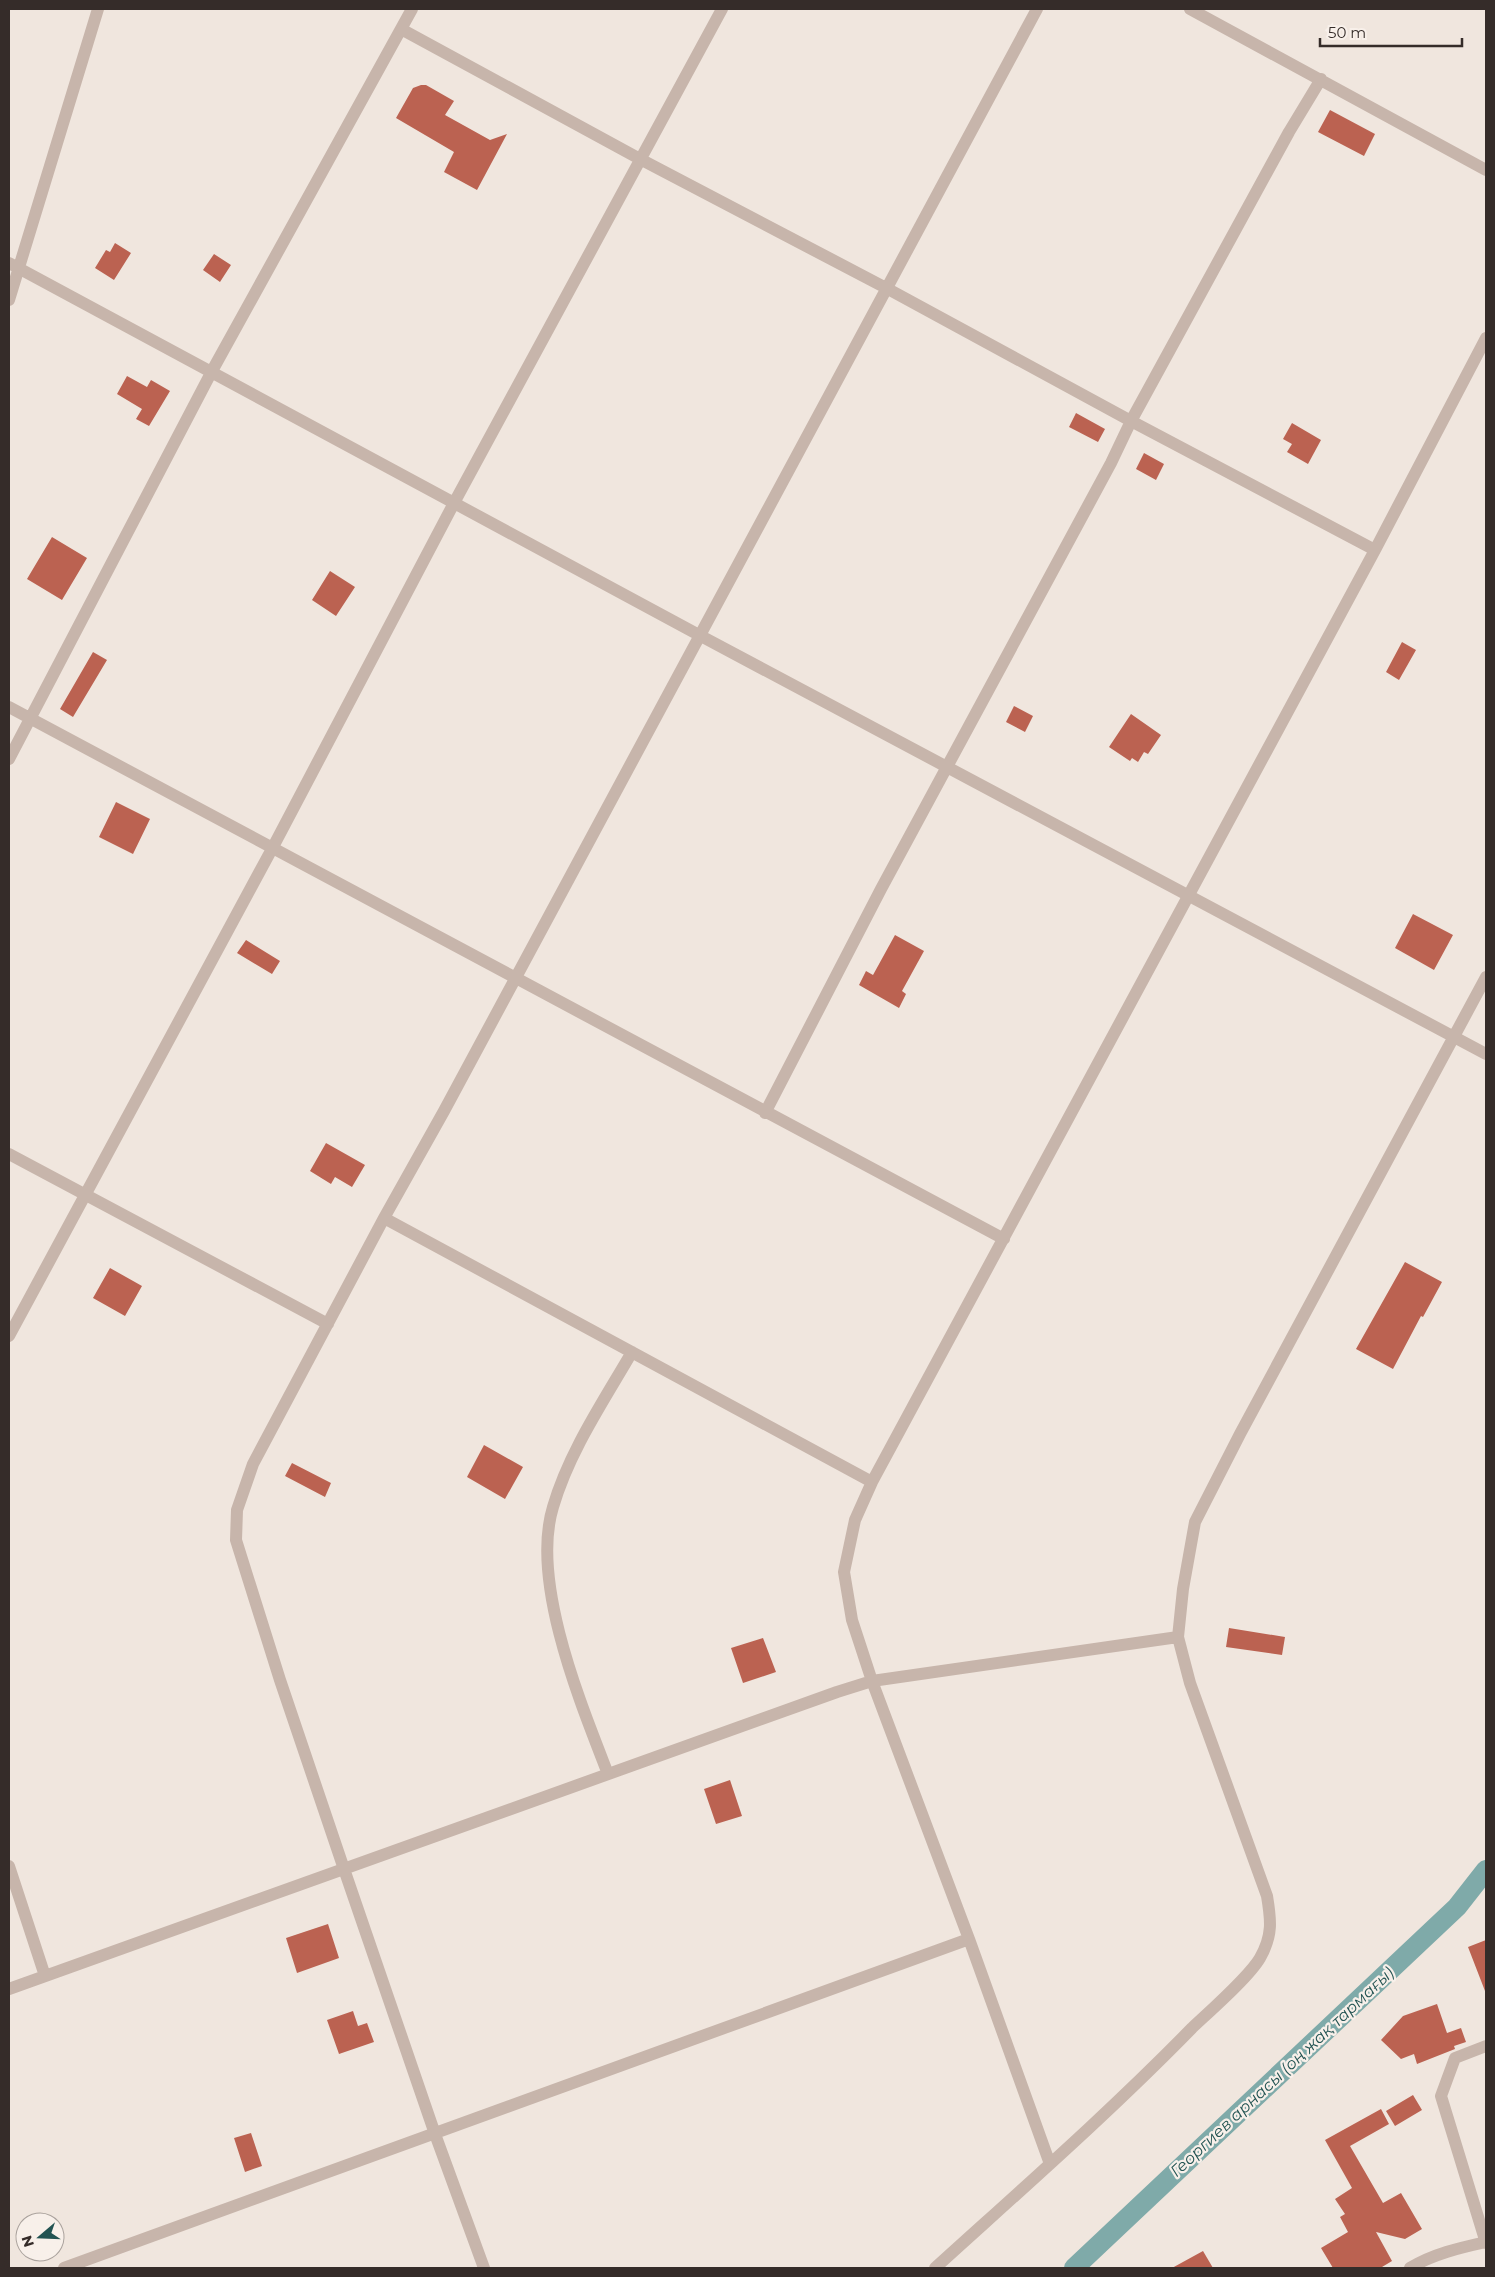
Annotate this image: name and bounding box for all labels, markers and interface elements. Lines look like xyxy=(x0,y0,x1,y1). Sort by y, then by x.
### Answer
scale bar xyxy=(1320,15,1462,47)
text: 50 m xyxy=(1328,23,1366,42)
water label: Георгиев арнасы (оң жақ тармағы) xyxy=(1166,1963,1398,2181)
north arrow xyxy=(15,2212,65,2262)
text: N xyxy=(17,2233,38,2250)

